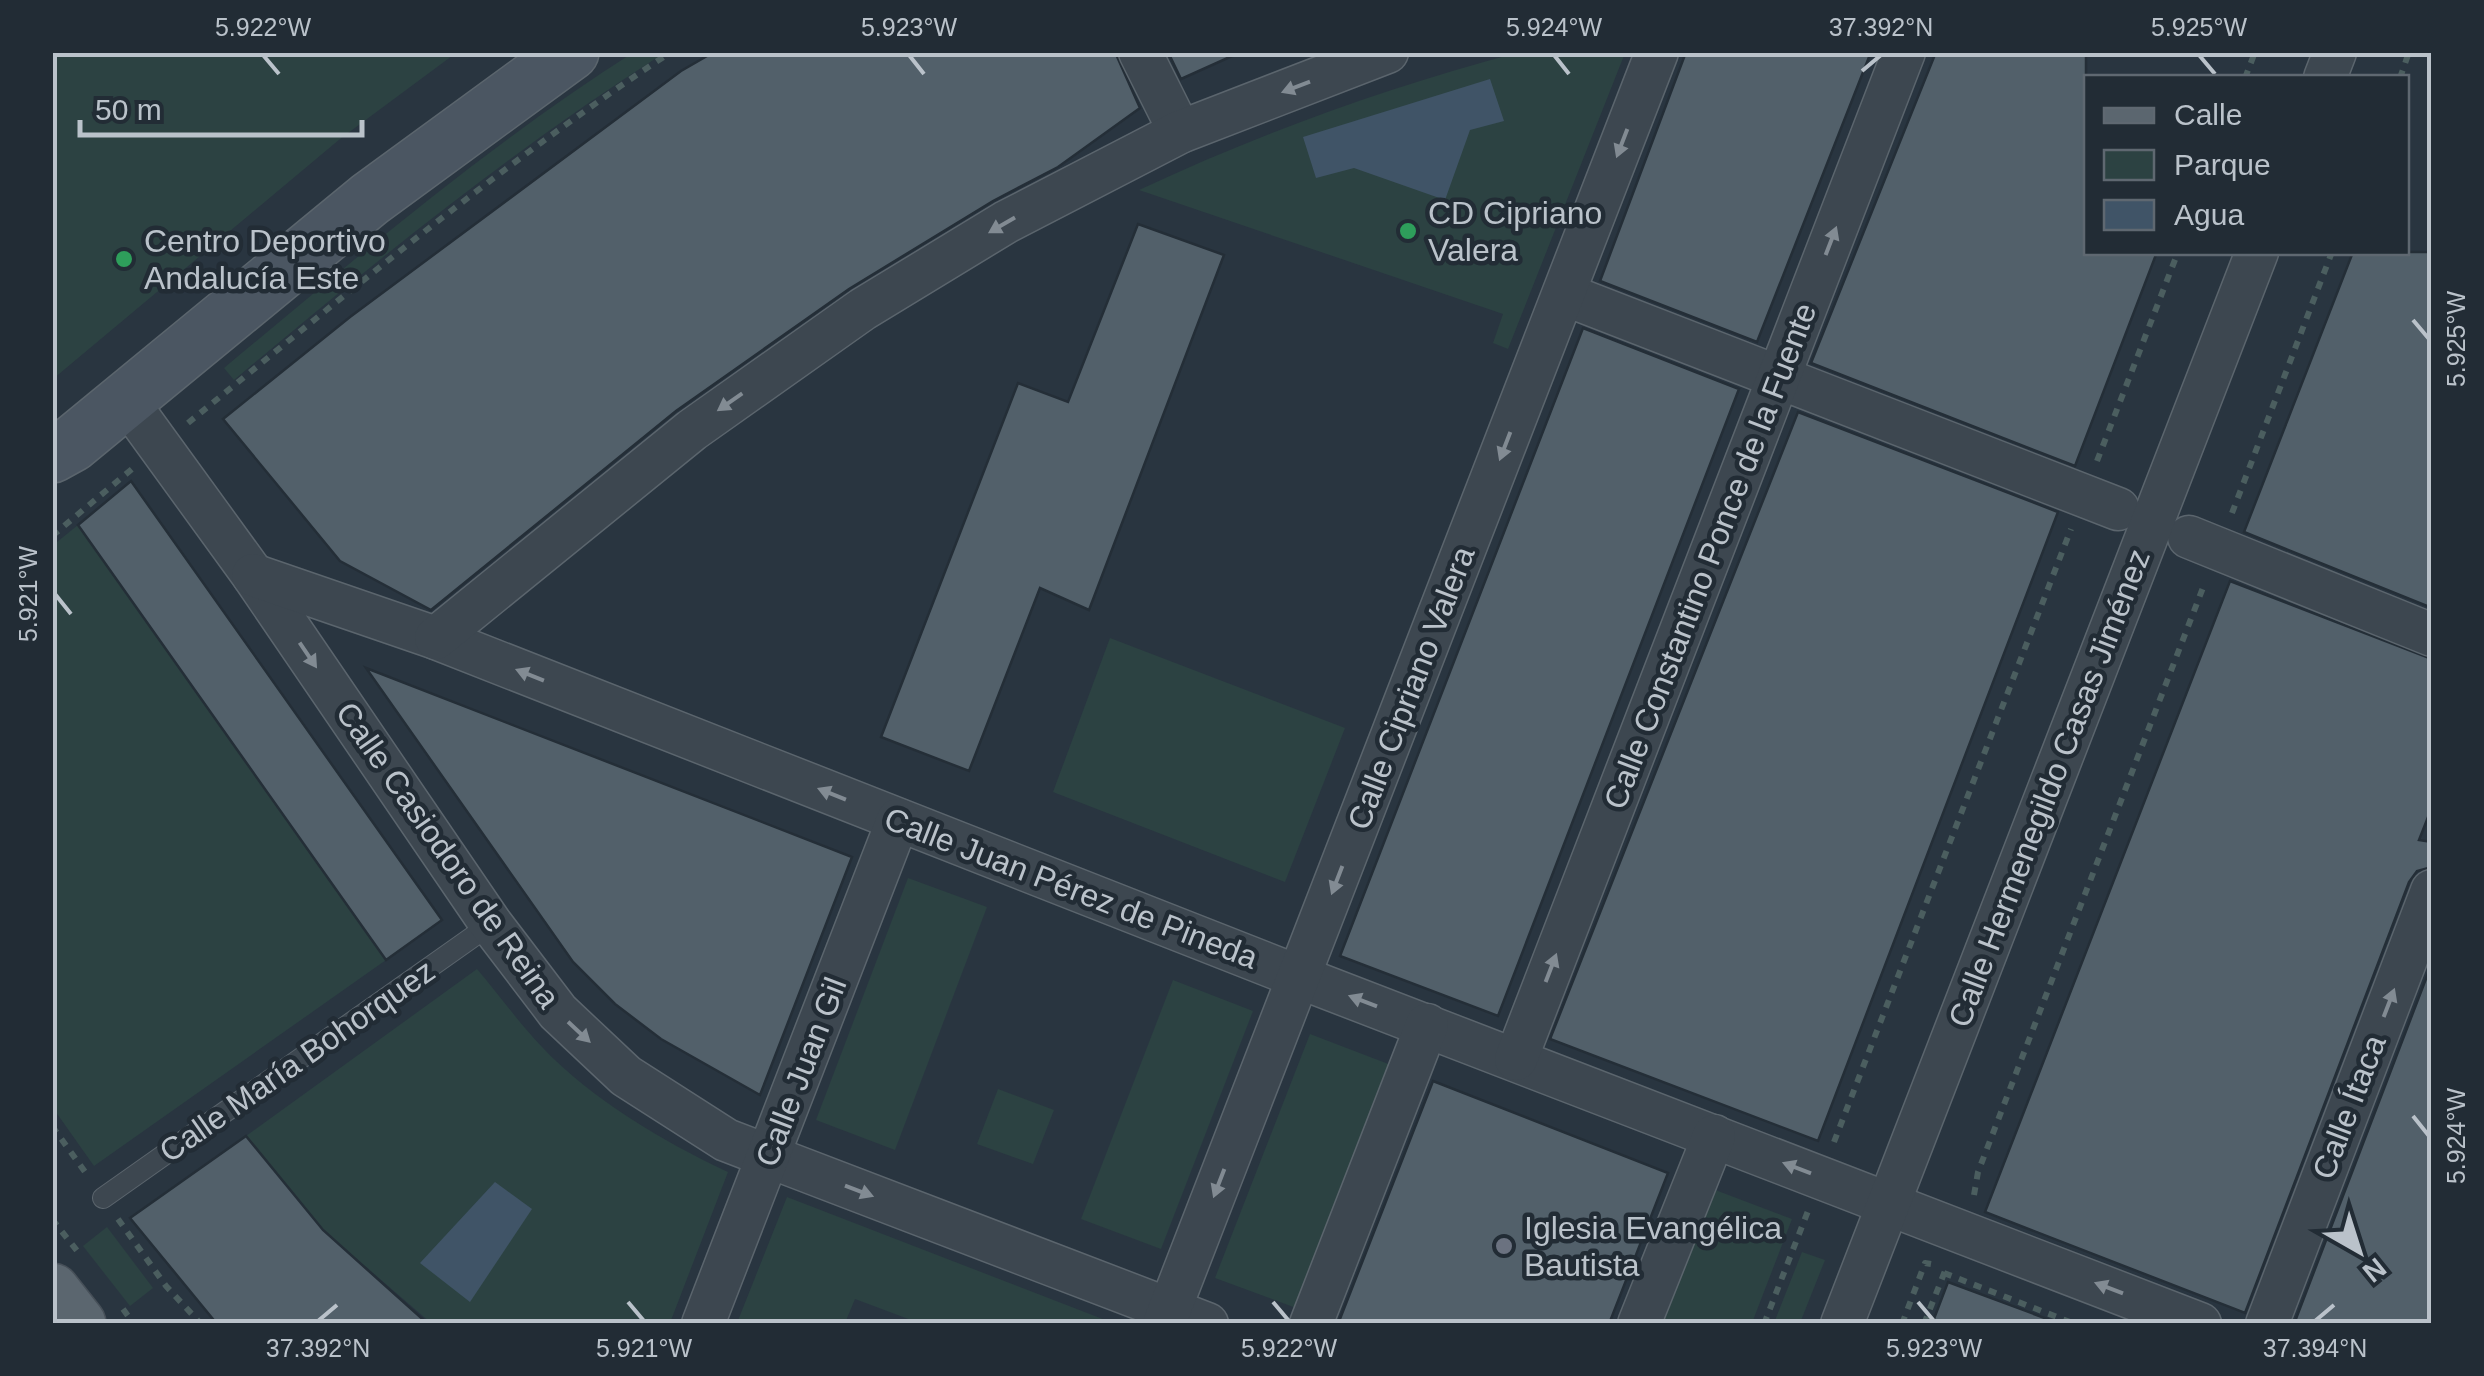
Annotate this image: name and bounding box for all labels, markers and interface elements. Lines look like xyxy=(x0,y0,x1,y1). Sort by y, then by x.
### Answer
text: 5.922°W xyxy=(215,13,311,41)
text: 5.923°W xyxy=(861,13,957,41)
text: 5.924°W xyxy=(1506,13,1602,41)
text: 37.392°N xyxy=(1829,13,1933,41)
text: 5.925°W xyxy=(2151,13,2247,41)
scale bar xyxy=(80,75,362,137)
legend xyxy=(2084,75,2409,255)
one-way arrow xyxy=(1281,80,1311,95)
text: 50 m xyxy=(95,93,162,126)
text: Calle xyxy=(2174,98,2242,131)
one-way arrow xyxy=(1614,129,1629,159)
text: Parque xyxy=(2174,148,2271,181)
place label: CD Cipriano Valera xyxy=(1428,195,1602,268)
text: Agua xyxy=(2174,198,2244,231)
one-way arrow xyxy=(988,216,1017,233)
marker: CD Cipriano Valera xyxy=(1397,220,1419,242)
place label: Centro Deportivo Andalucía Este xyxy=(144,223,386,296)
one-way arrow xyxy=(1824,225,1840,255)
marker: Centro Deportivo Andalucía Este xyxy=(113,248,135,270)
text: 5.925°W xyxy=(2442,291,2470,387)
street label: Calle Constantino Ponce de la Fuente xyxy=(1597,298,1823,814)
one-way arrow xyxy=(717,392,744,411)
one-way arrow xyxy=(1496,432,1512,462)
street label: Calle Cipriano Valera xyxy=(1340,541,1482,834)
street label: Calle Hermenegildo Casas Jiménez xyxy=(1941,544,2157,1032)
text: 5.921°W xyxy=(14,546,42,642)
one-way arrow xyxy=(298,642,317,669)
one-way arrow xyxy=(515,666,545,682)
street label: Calle Casiodoro de Reina xyxy=(329,695,567,1015)
one-way arrow xyxy=(817,786,847,801)
street label: Calle Juan Pérez de Pineda xyxy=(879,800,1263,976)
one-way arrow xyxy=(1328,865,1344,895)
street label: Calle María Bohorquez xyxy=(153,952,441,1170)
one-way arrow xyxy=(1543,953,1559,983)
street label: Calle Juan Gil xyxy=(749,973,853,1171)
one-way arrow xyxy=(2382,988,2397,1018)
one-way arrow xyxy=(1348,993,1378,1009)
one-way arrow xyxy=(567,1020,591,1043)
street label: Calle Ítaca xyxy=(2305,1030,2393,1184)
text: 5.924°W xyxy=(2442,1088,2470,1184)
one-way arrow xyxy=(1782,1160,1812,1175)
one-way arrow xyxy=(1211,1168,1226,1198)
one-way arrow xyxy=(844,1184,874,1200)
north arrow xyxy=(2309,1201,2409,1301)
place label: Iglesia Evangélica Bautista xyxy=(1524,1210,1782,1283)
marker: Iglesia Evangélica Bautista xyxy=(1493,1235,1515,1257)
text: N xyxy=(2357,1252,2392,1288)
one-way arrow xyxy=(2094,1280,2124,1296)
text: 37.392°N xyxy=(266,1334,370,1362)
text: 5.921°W xyxy=(596,1334,692,1362)
text: 5.922°W xyxy=(1241,1334,1337,1362)
text: 5.923°W xyxy=(1886,1334,1982,1362)
text: 37.394°N xyxy=(2263,1334,2367,1362)

